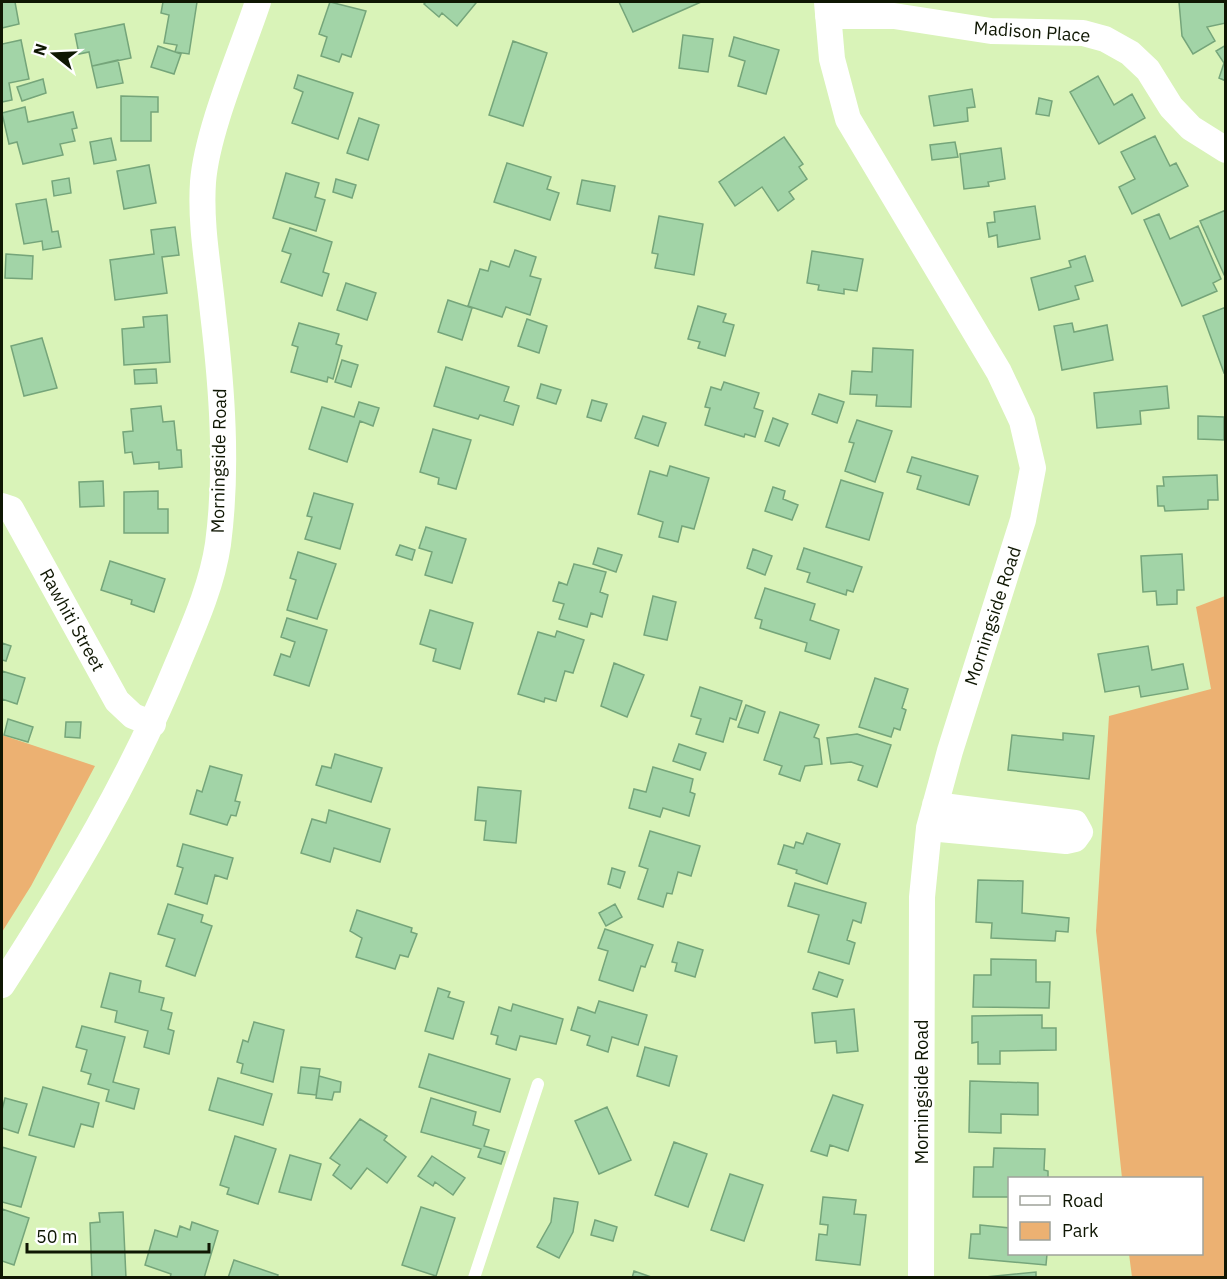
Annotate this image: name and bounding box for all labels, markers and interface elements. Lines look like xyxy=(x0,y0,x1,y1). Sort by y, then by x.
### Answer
street label: Madison Place xyxy=(973,16,1091,47)
north arrow xyxy=(24,24,84,84)
text: N xyxy=(28,41,51,58)
street label: Morningside Road xyxy=(206,388,231,534)
street label: Morningside Road xyxy=(959,543,1026,688)
street label: Rawhiti Street xyxy=(35,564,110,675)
street label: Morningside Road xyxy=(910,1020,933,1164)
legend xyxy=(1008,1177,1203,1255)
text: Road xyxy=(1062,1189,1103,1212)
scale bar xyxy=(27,1216,208,1254)
text: Park xyxy=(1062,1219,1099,1242)
text: 50 m xyxy=(36,1225,78,1248)

